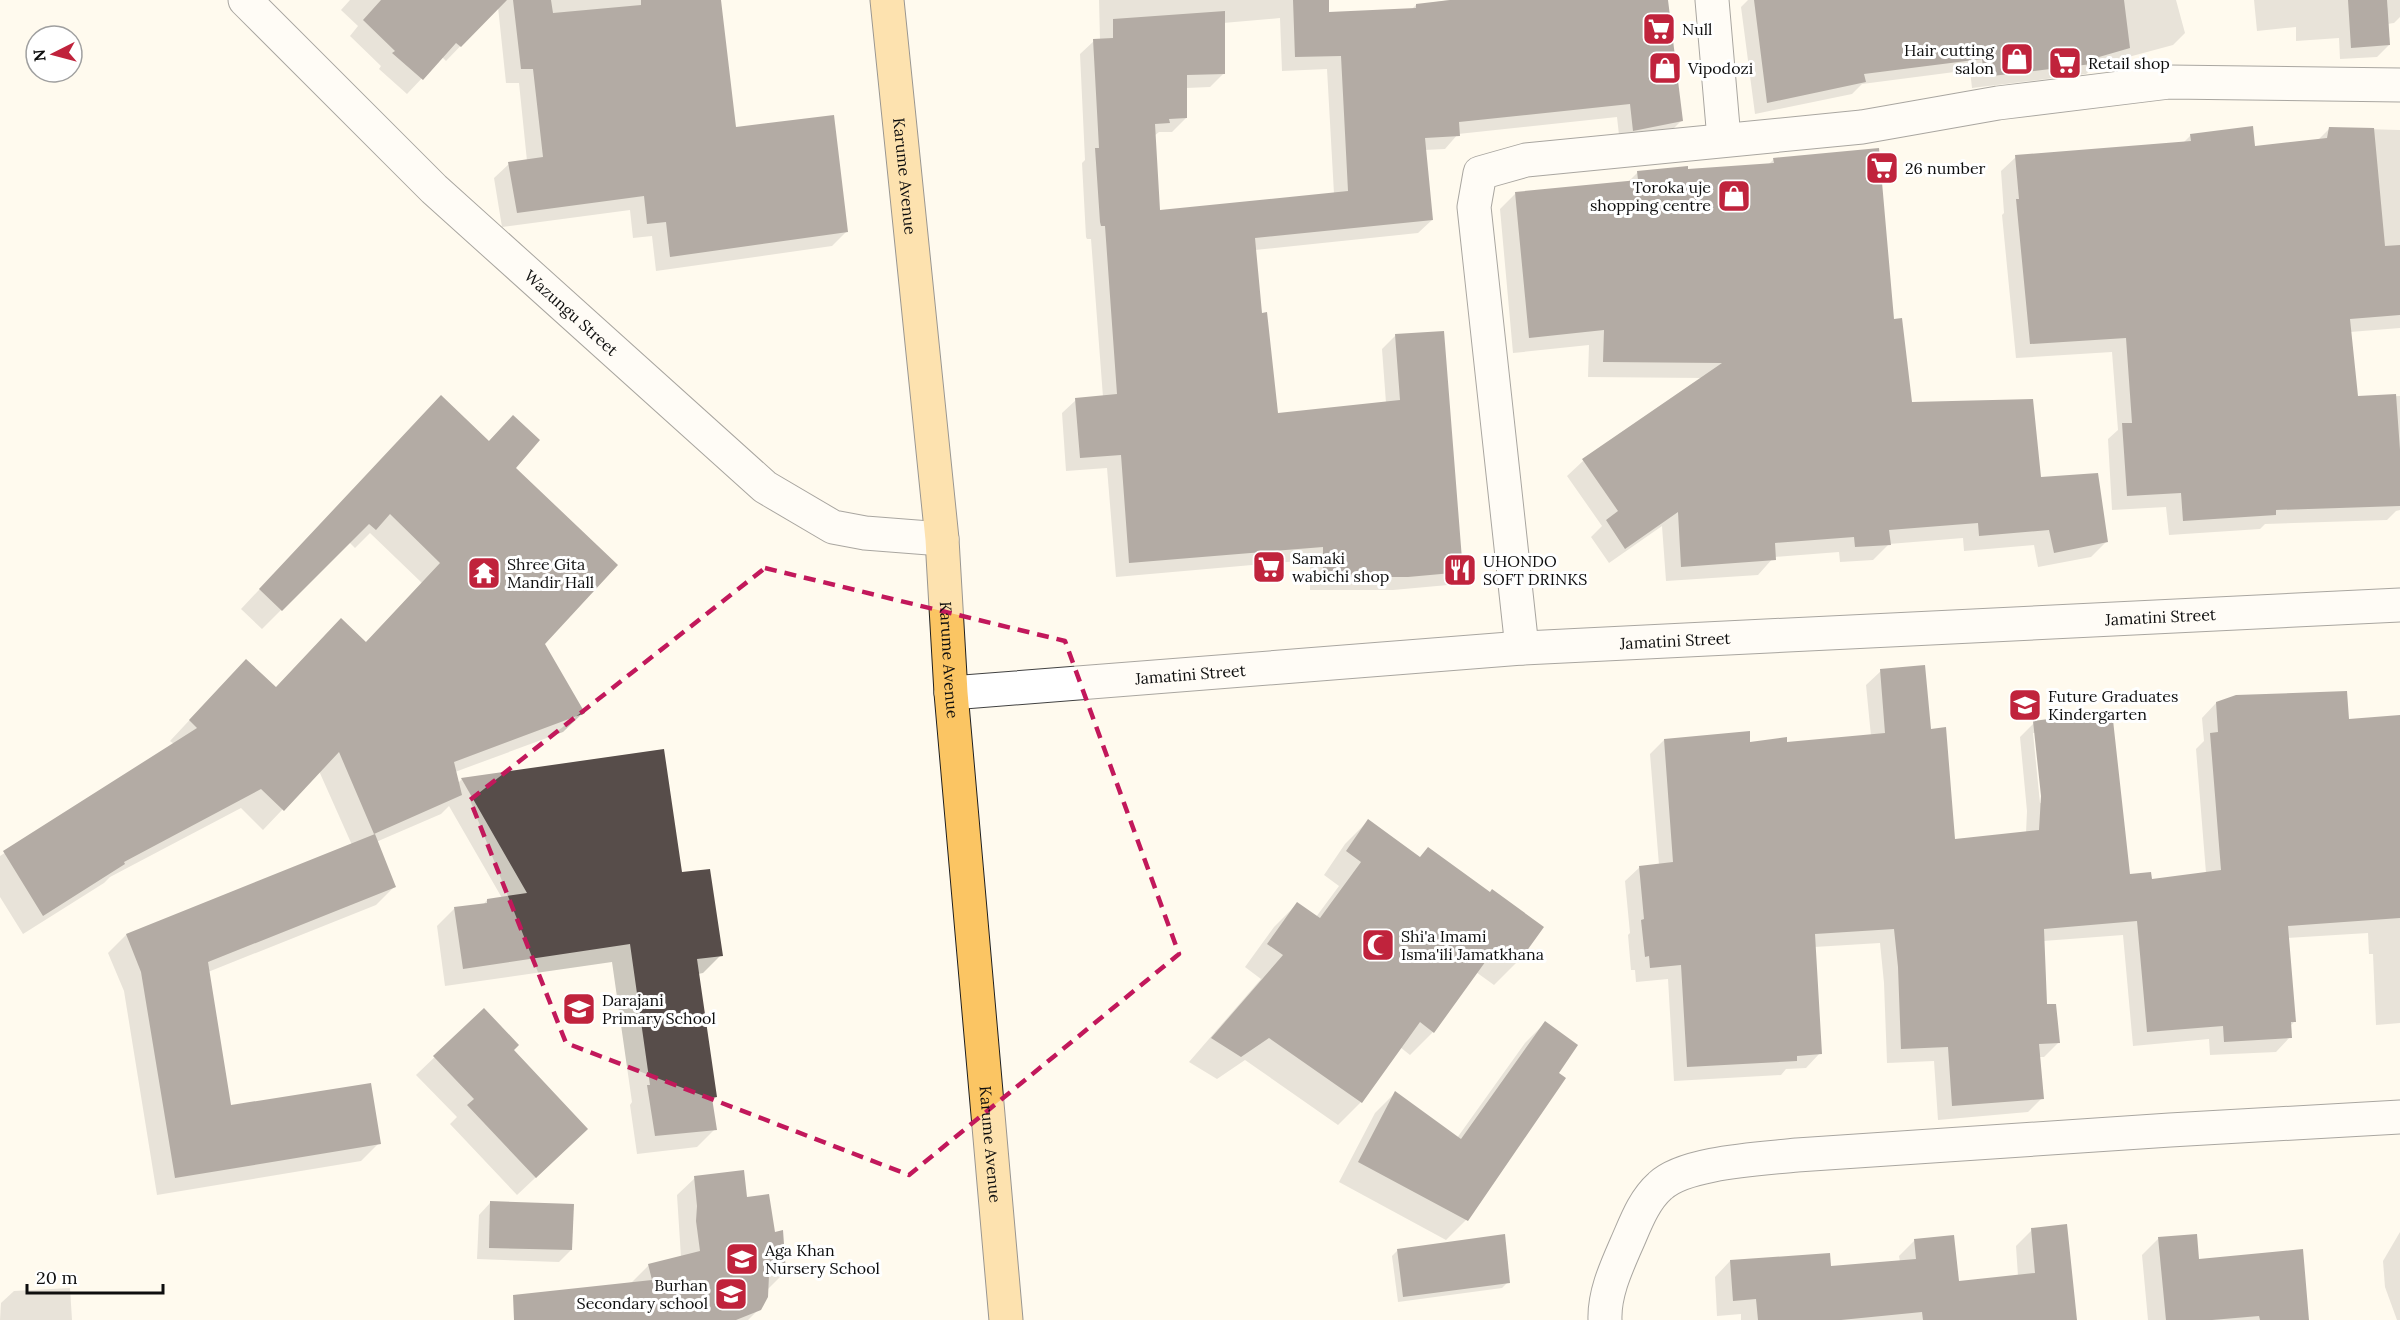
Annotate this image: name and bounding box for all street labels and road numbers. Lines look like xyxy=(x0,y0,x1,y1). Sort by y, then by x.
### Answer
street label: Karume Avenue xyxy=(889,117,921,236)
street label: Wazungu Street xyxy=(520,265,623,360)
street label: Karume Avenue xyxy=(936,601,963,720)
street label: Jamatini Street xyxy=(2104,604,2217,629)
street label: Jamatini Street xyxy=(1618,628,1732,653)
street label: Jamatini Street xyxy=(1133,660,1247,689)
street label: Karume Avenue xyxy=(975,1085,1006,1204)

